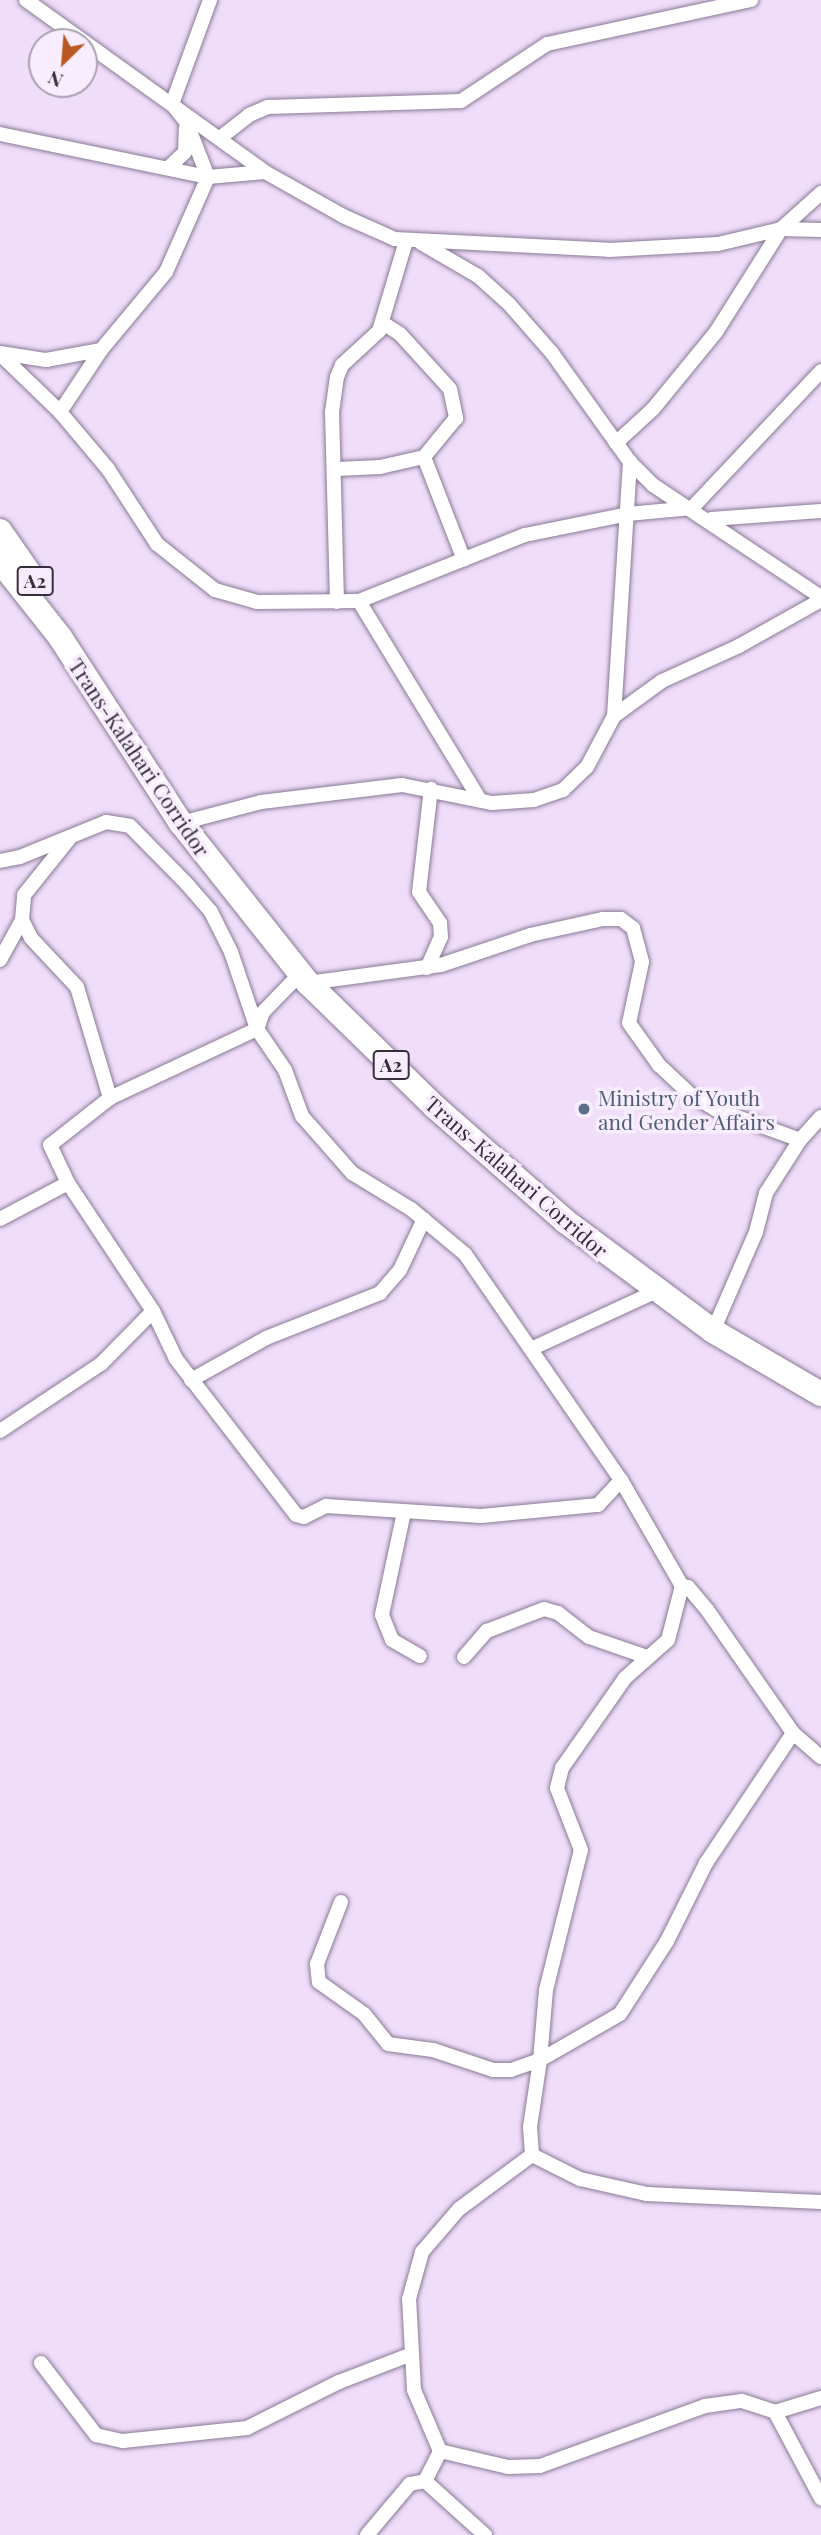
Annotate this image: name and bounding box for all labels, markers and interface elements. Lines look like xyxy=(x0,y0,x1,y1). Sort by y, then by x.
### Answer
north arrow xyxy=(28,28,98,98)
text: N xyxy=(43,66,67,95)
road number: A2 xyxy=(16,566,54,596)
street label: Trans-Kalahari Corridor xyxy=(64,653,216,861)
road number: A2 xyxy=(372,1050,410,1080)
place label: Ministry of Youth and Gender Affairs xyxy=(598,1084,776,1134)
street label: Trans-Kalahari Corridor xyxy=(421,1090,613,1262)
marker: Ministry of Youth and Gender Affairs xyxy=(576,1101,592,1117)

